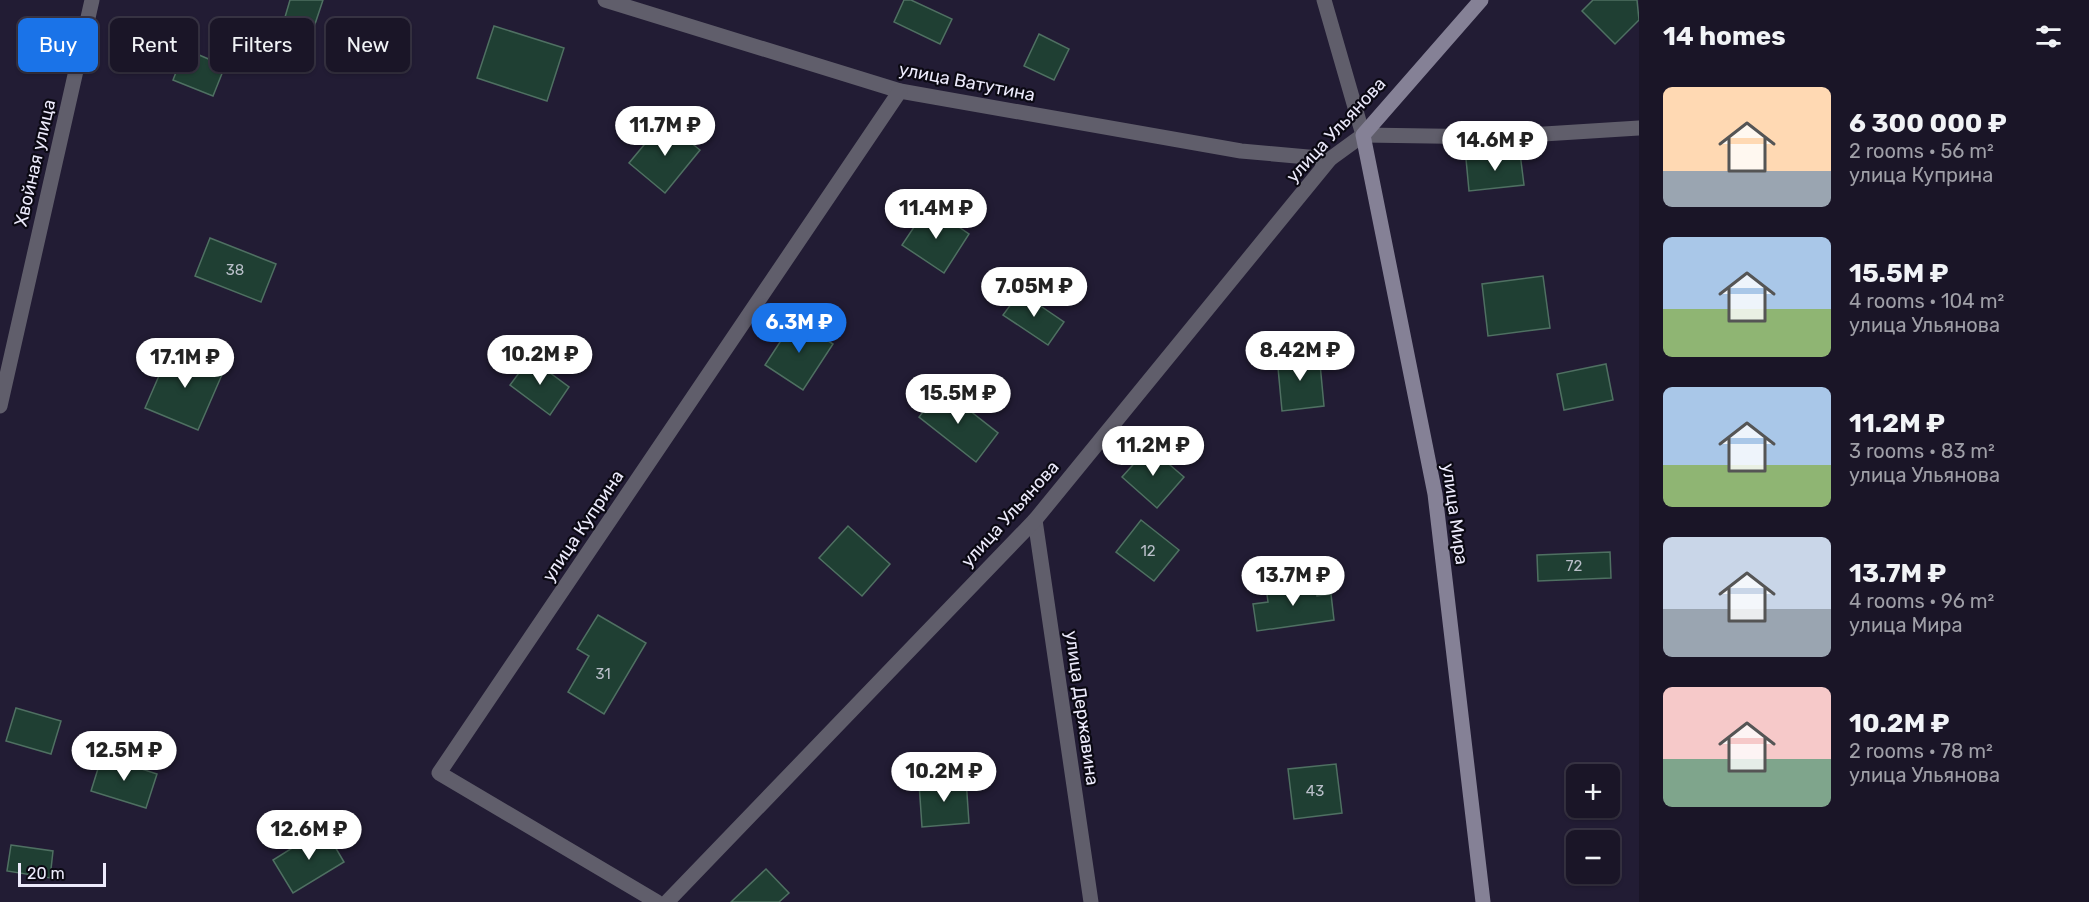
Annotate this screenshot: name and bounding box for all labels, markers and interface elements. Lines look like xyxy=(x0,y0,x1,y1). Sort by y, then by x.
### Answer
chip: Buy xyxy=(18,18,98,72)
chip: Rent xyxy=(110,18,198,72)
chip: Filters xyxy=(210,18,314,72)
chip: New xyxy=(326,18,410,72)
icon: filters xyxy=(2032,20,2065,53)
text: 14 homes xyxy=(1663,21,1786,52)
street label: улица Ватутина xyxy=(897,58,1037,106)
street label: улица Ульянова xyxy=(1282,73,1390,187)
street label: Хвойная улица xyxy=(10,97,60,229)
pin: 11.7M ₽ xyxy=(610,106,720,157)
text: 6 300 000 ₽ xyxy=(1849,108,2007,139)
icon: home xyxy=(1711,111,1783,183)
text: 11.7M ₽ xyxy=(629,113,701,137)
pin: 14.6M ₽ xyxy=(1440,121,1550,172)
text: 14.6M ₽ xyxy=(1456,128,1534,152)
text: 2 rooms · 56 m² xyxy=(1849,139,1994,163)
text: улица Куприна xyxy=(1849,163,1993,187)
pin: 11.4M ₽ xyxy=(881,189,991,240)
text: 11.4M ₽ xyxy=(899,196,973,220)
text: 15.5M ₽ xyxy=(1849,258,1949,289)
house number: 38 xyxy=(226,261,244,279)
icon: home xyxy=(1711,261,1783,333)
pin: 7.05M ₽ xyxy=(979,267,1089,318)
text: 7.05M ₽ xyxy=(995,274,1073,298)
text: 4 rooms · 104 m² xyxy=(1849,289,2004,313)
pin: 6.3M ₽ xyxy=(750,303,848,354)
text: 6.3M ₽ xyxy=(765,310,833,334)
text: улица Ульянова xyxy=(1849,313,2000,337)
pin: 8.42M ₽ xyxy=(1245,331,1355,382)
pin: 10.2M ₽ xyxy=(485,335,595,386)
pin: 17.1M ₽ xyxy=(130,338,240,389)
text: 8.42M ₽ xyxy=(1260,338,1340,362)
text: 10.2M ₽ xyxy=(501,342,579,366)
text: 17.1M ₽ xyxy=(150,345,220,369)
pin: 15.5M ₽ xyxy=(903,374,1013,425)
text: 15.5M ₽ xyxy=(920,381,996,405)
text: 11.2M ₽ xyxy=(1849,408,1945,439)
icon: home xyxy=(1711,411,1783,483)
pin: 11.2M ₽ xyxy=(1098,426,1208,477)
text: 11.2M ₽ xyxy=(1116,433,1190,457)
text: 3 rooms · 83 m² xyxy=(1849,439,1995,463)
street label: улица Ульянова xyxy=(956,456,1064,572)
street label: улица Мира xyxy=(1437,462,1473,566)
text: улица Ульянова xyxy=(1849,463,2000,487)
street label: улица Куприна xyxy=(538,466,628,586)
house number: 12 xyxy=(1140,542,1156,560)
pin: 13.7M ₽ xyxy=(1238,556,1348,607)
house number: 72 xyxy=(1566,557,1582,575)
text: 13.7M ₽ xyxy=(1849,558,1946,589)
icon: home xyxy=(1711,561,1783,633)
text: 13.7M ₽ xyxy=(1256,563,1330,587)
text: 4 rooms · 96 m² xyxy=(1849,589,1994,613)
text: улица Мира xyxy=(1849,613,1962,637)
street label: улица Державина xyxy=(1060,629,1104,787)
house number: 31 xyxy=(595,665,611,683)
text: 10.2M ₽ xyxy=(1849,708,1950,739)
icon: home xyxy=(1711,711,1783,783)
pin: 12.5M ₽ xyxy=(69,731,179,782)
text: 12.5M ₽ xyxy=(86,738,162,762)
text: 2 rooms · 78 m² xyxy=(1849,739,1993,763)
pin: 10.2M ₽ xyxy=(889,752,999,803)
text: 10.2M ₽ xyxy=(905,759,983,783)
text: улица Ульянова xyxy=(1849,763,2000,787)
map controls xyxy=(1566,764,1620,884)
button: + xyxy=(1566,764,1620,818)
house number: 43 xyxy=(1306,782,1324,800)
pin: 12.6M ₽ xyxy=(254,810,364,861)
text: 12.6M ₽ xyxy=(271,817,347,841)
button: − xyxy=(1566,830,1620,884)
scale bar xyxy=(18,860,106,888)
text: 20 m xyxy=(27,864,65,883)

